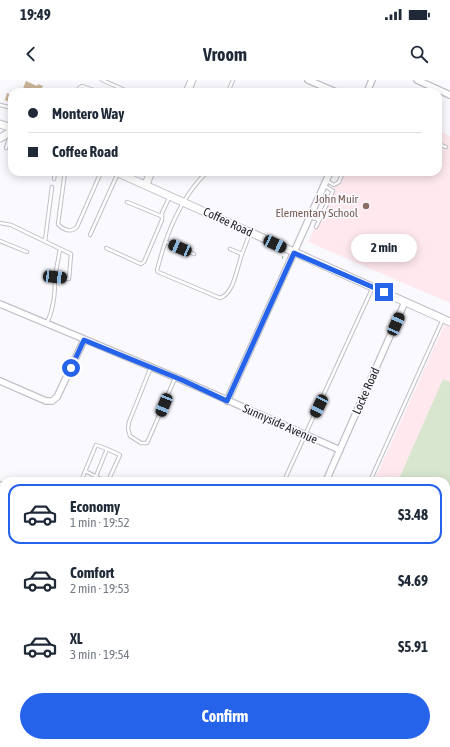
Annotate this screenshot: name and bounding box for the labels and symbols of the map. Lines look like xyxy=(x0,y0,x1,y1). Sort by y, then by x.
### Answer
place label: John Muir Elementary School xyxy=(276,192,359,220)
marker: John Muir Elementary School xyxy=(361,201,371,211)
street label: Coffee Road xyxy=(201,204,255,240)
car xyxy=(262,233,288,255)
callout: 2 min xyxy=(351,234,417,262)
car xyxy=(167,238,193,258)
car xyxy=(42,270,68,284)
route end xyxy=(375,283,393,301)
car xyxy=(386,311,406,337)
route start xyxy=(62,359,80,377)
street label: Locke Road xyxy=(349,365,383,417)
car xyxy=(154,392,174,418)
car xyxy=(308,393,330,419)
street label: Sunnyside Avenue xyxy=(240,401,320,447)

